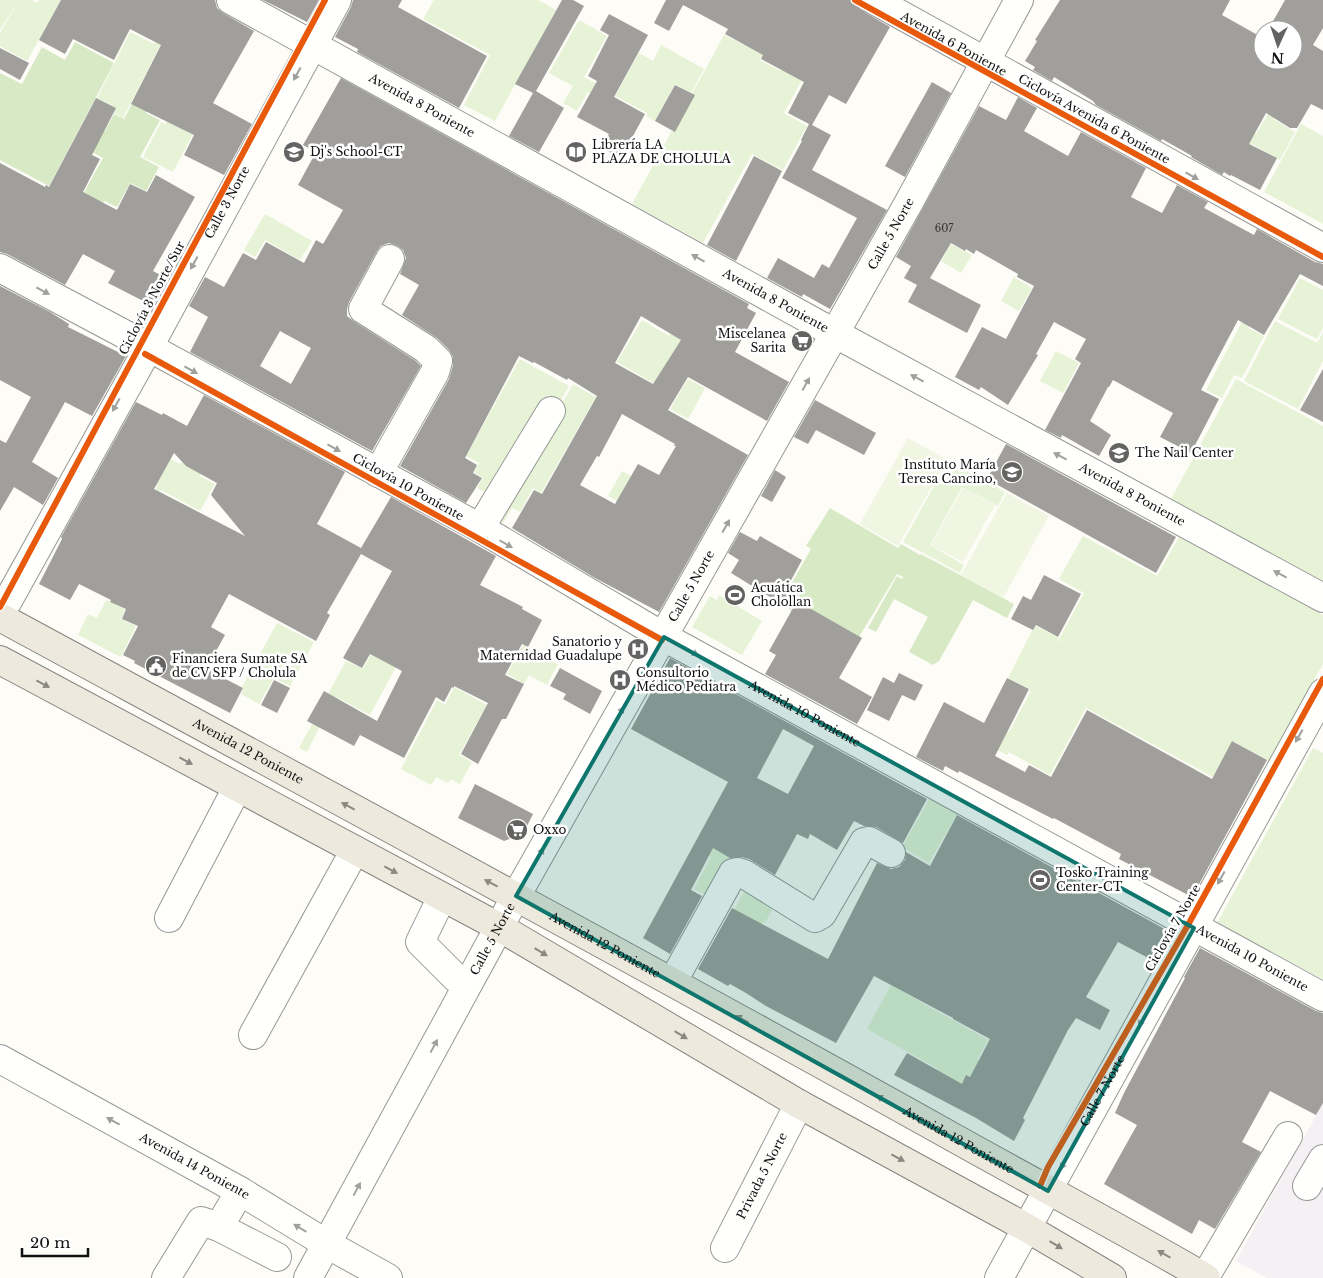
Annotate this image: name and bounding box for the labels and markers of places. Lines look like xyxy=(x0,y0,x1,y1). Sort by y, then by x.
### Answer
place label: Librería LA PLAZA DE CHOLULA xyxy=(592,137,732,166)
school or university icon: Dj's School-CT xyxy=(282,140,306,164)
library icon: Librería LA PLAZA DE CHOLULA xyxy=(564,140,588,164)
place label: Dj's School-CT xyxy=(310,144,403,159)
place label: Miscelanea Sarita xyxy=(718,326,786,355)
supermarket icon: Miscelanea Sarita xyxy=(790,329,814,353)
school or university icon: The Nail Center xyxy=(1107,441,1131,465)
place label: The Nail Center xyxy=(1135,445,1234,460)
place label: Instituto María Teresa Cancino, xyxy=(898,457,996,486)
school or university icon: Instituto María Teresa Cancino, xyxy=(1000,460,1024,484)
place label: Acuática Cholollan xyxy=(750,580,811,609)
sports icon: Acuática Cholollan xyxy=(723,583,747,607)
place label: Sanatorio y Maternidad Guadalupe xyxy=(480,634,622,663)
hospital icon: Sanatorio y Maternidad Guadalupe xyxy=(626,637,650,661)
place label: Financiera Sumate SA de CV SFP / Cholula xyxy=(172,651,308,680)
public building icon: Financiera Sumate SA de CV SFP / Cholula xyxy=(144,654,168,678)
place label: Consultorio Médico Pediatra xyxy=(636,665,736,694)
hospital icon: Consultorio Médico Pediatra xyxy=(608,668,632,692)
supermarket icon: Oxxo xyxy=(505,818,529,842)
place label: Oxxo xyxy=(533,822,566,837)
place label: Tosko Training Center-CT xyxy=(1056,865,1149,894)
sports icon: Tosko Training Center-CT xyxy=(1028,868,1052,892)

